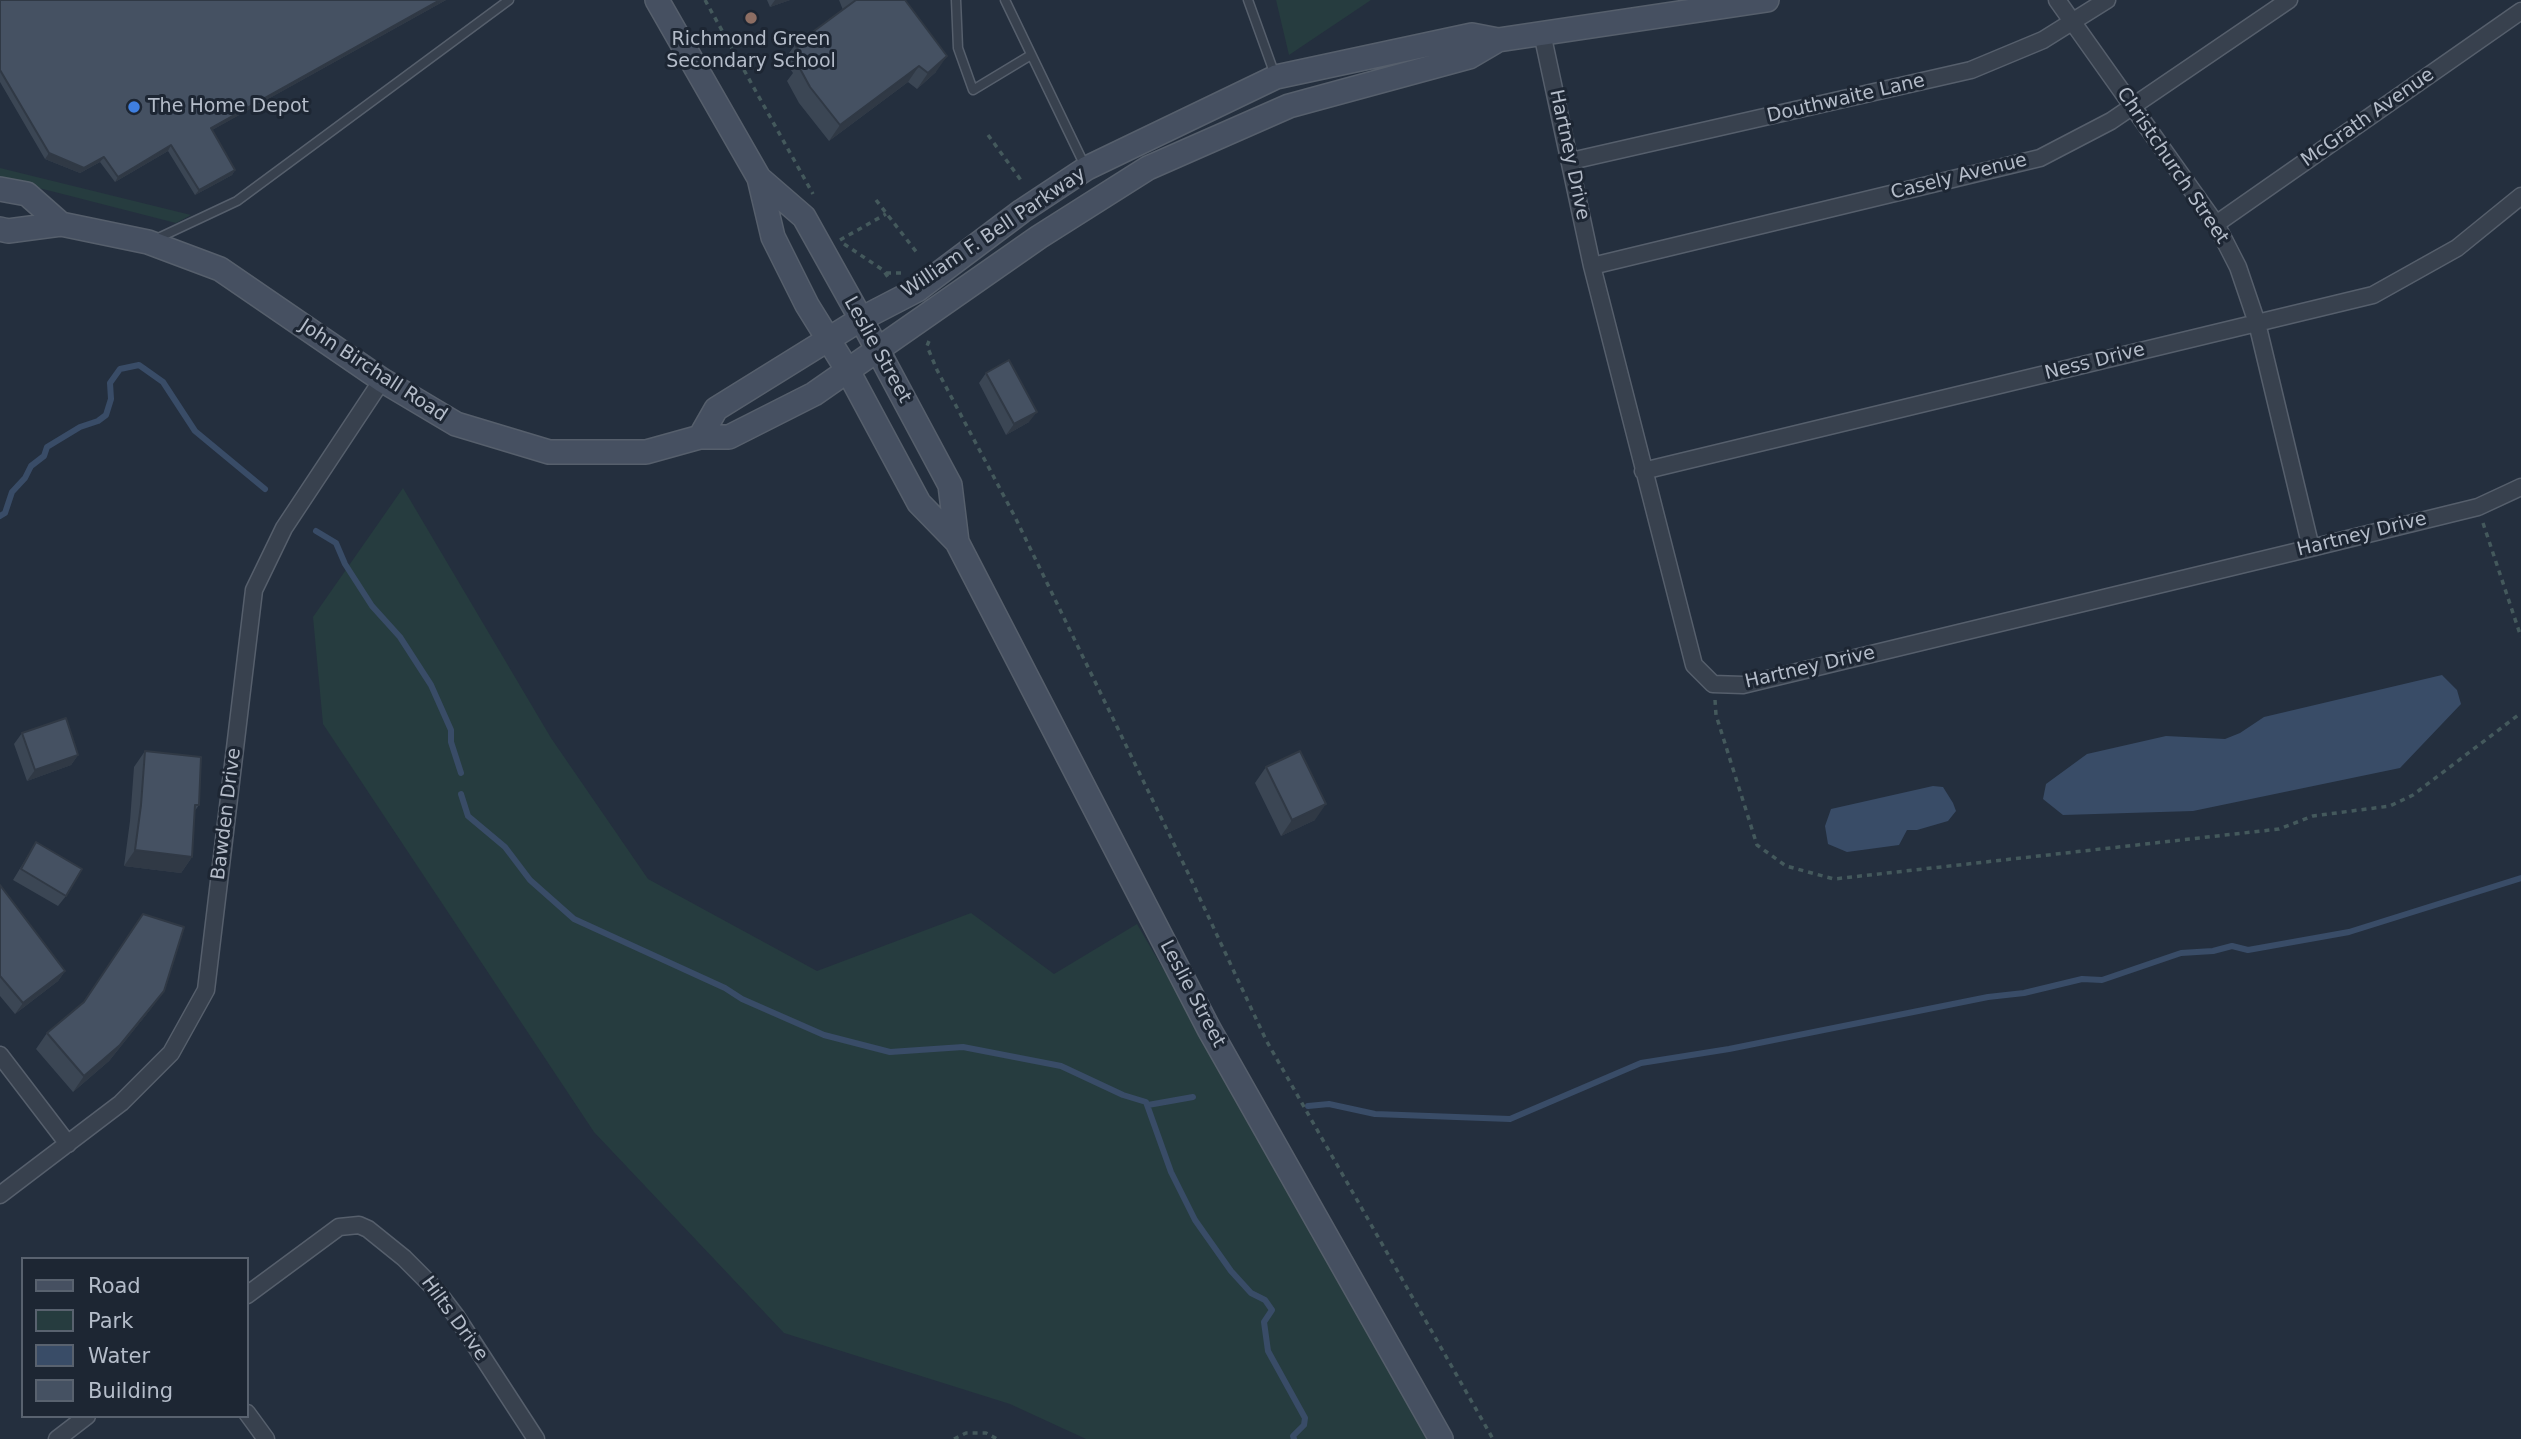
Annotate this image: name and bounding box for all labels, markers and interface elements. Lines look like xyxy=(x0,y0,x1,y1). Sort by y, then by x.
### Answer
marker: Richmond Green Secondary School xyxy=(743,10,759,26)
place label: Richmond Green Secondary School xyxy=(666,29,836,73)
street label: McGrath Avenue xyxy=(2297,64,2439,172)
street label: Douthwaite Lane xyxy=(1765,70,1927,128)
street label: Christchurch Street xyxy=(2111,83,2233,249)
street label: Hartney Drive xyxy=(1544,88,1594,222)
place label: The Home Depot xyxy=(148,96,309,118)
marker: The Home Depot xyxy=(126,99,142,115)
street label: Casely Avenue xyxy=(1888,149,2030,205)
street label: William F. Bell Parkway xyxy=(898,163,1090,303)
street label: Leslie Street xyxy=(838,293,916,407)
street label: John Birchall Road xyxy=(295,315,451,427)
street label: Ness Drive xyxy=(2043,339,2147,385)
street label: Hartney Drive xyxy=(2295,508,2429,562)
street label: Hartney Drive xyxy=(1743,642,1877,694)
street label: Bawden Drive xyxy=(208,747,246,881)
street label: Leslie Street xyxy=(1154,937,1230,1051)
legend xyxy=(21,1257,248,1418)
street label: Hilts Drive xyxy=(416,1272,492,1366)
text: Road xyxy=(88,1274,141,1298)
text: Park xyxy=(88,1309,133,1333)
text: Water xyxy=(88,1344,150,1368)
text: Building xyxy=(88,1379,173,1403)

